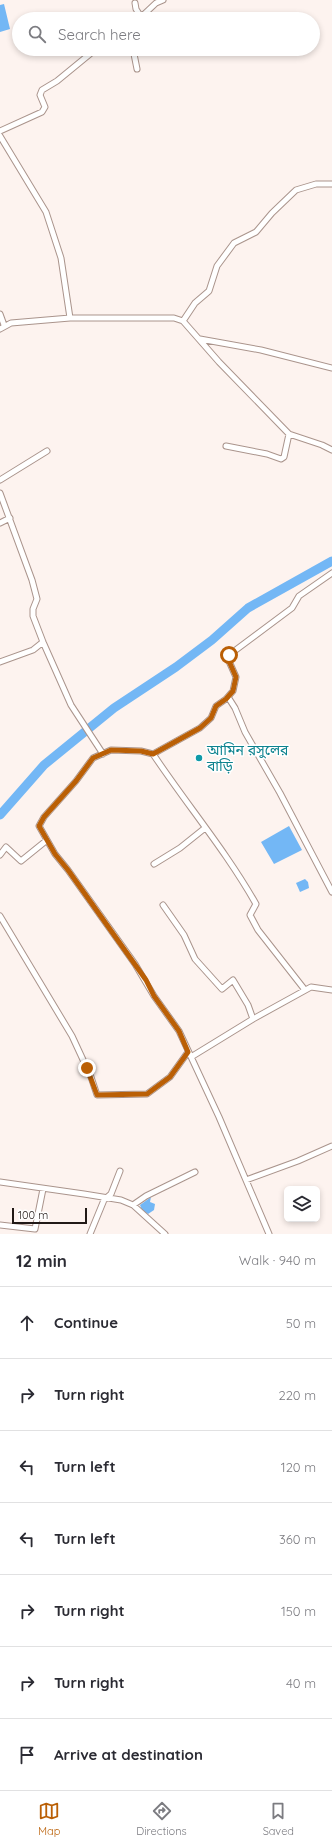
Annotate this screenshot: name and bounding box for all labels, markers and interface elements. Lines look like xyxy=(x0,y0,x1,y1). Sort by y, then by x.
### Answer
search box xyxy=(12,12,320,56)
icon: search xyxy=(26,23,48,45)
text: Search here xyxy=(58,25,141,44)
route start xyxy=(220,646,238,664)
place label: আমিন রসুলের বাড়ি xyxy=(206,741,289,775)
marker: আমিন রসুলের বাড়ি xyxy=(194,753,204,763)
route end xyxy=(78,1059,96,1077)
map controls xyxy=(284,1186,320,1222)
button: layers xyxy=(284,1186,320,1222)
scale bar xyxy=(12,1206,87,1225)
text: 100 m xyxy=(18,1208,48,1222)
text: 12 min xyxy=(16,1250,67,1271)
text: Walk · 940 m xyxy=(239,1252,316,1268)
icon: ahead xyxy=(16,1312,38,1334)
text: Continue xyxy=(54,1313,118,1332)
text: 50 m xyxy=(286,1315,316,1331)
icon: right xyxy=(16,1384,38,1406)
text: Turn right xyxy=(54,1385,125,1404)
text: 220 m xyxy=(278,1387,316,1403)
icon: left xyxy=(16,1456,38,1478)
text: Turn left xyxy=(54,1457,116,1476)
text: 120 m xyxy=(281,1459,316,1475)
icon: left xyxy=(16,1528,38,1550)
text: Turn left xyxy=(54,1529,116,1548)
text: 360 m xyxy=(279,1531,316,1547)
icon: right xyxy=(16,1600,38,1622)
text: Turn right xyxy=(54,1601,125,1620)
text: 150 m xyxy=(281,1603,316,1619)
icon: right xyxy=(16,1672,38,1694)
text: Turn right xyxy=(54,1673,125,1692)
text: 40 m xyxy=(286,1675,316,1691)
icon: arrive xyxy=(16,1744,38,1766)
text: Arrive at destination xyxy=(54,1745,203,1764)
tab: Map xyxy=(38,1800,60,1838)
tab: Directions xyxy=(136,1800,187,1838)
tab: Saved xyxy=(263,1800,294,1838)

